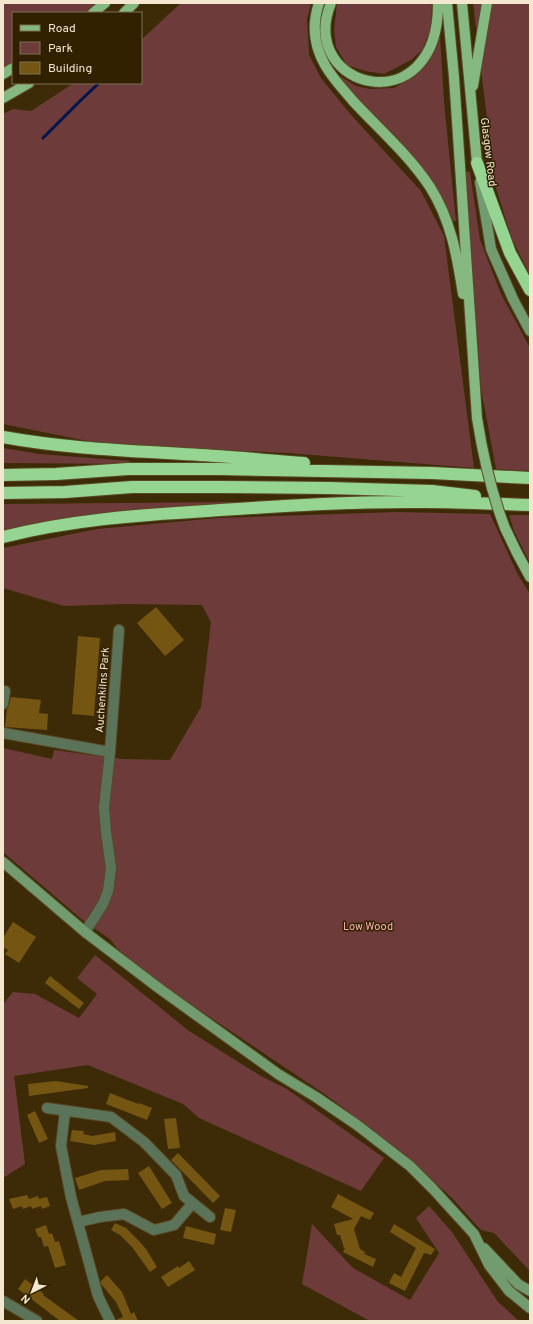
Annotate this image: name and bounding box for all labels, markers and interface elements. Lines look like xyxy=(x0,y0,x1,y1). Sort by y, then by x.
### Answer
legend xyxy=(12,12,142,84)
text: Road xyxy=(48,21,76,37)
text: Park xyxy=(48,41,73,57)
text: Building xyxy=(48,61,92,77)
street label: Glasgow Road xyxy=(477,117,499,187)
street label: Auchenkilns Park xyxy=(93,647,113,733)
park label: Low Wood xyxy=(343,920,393,934)
north arrow xyxy=(12,1272,52,1312)
text: N xyxy=(18,1291,34,1307)

